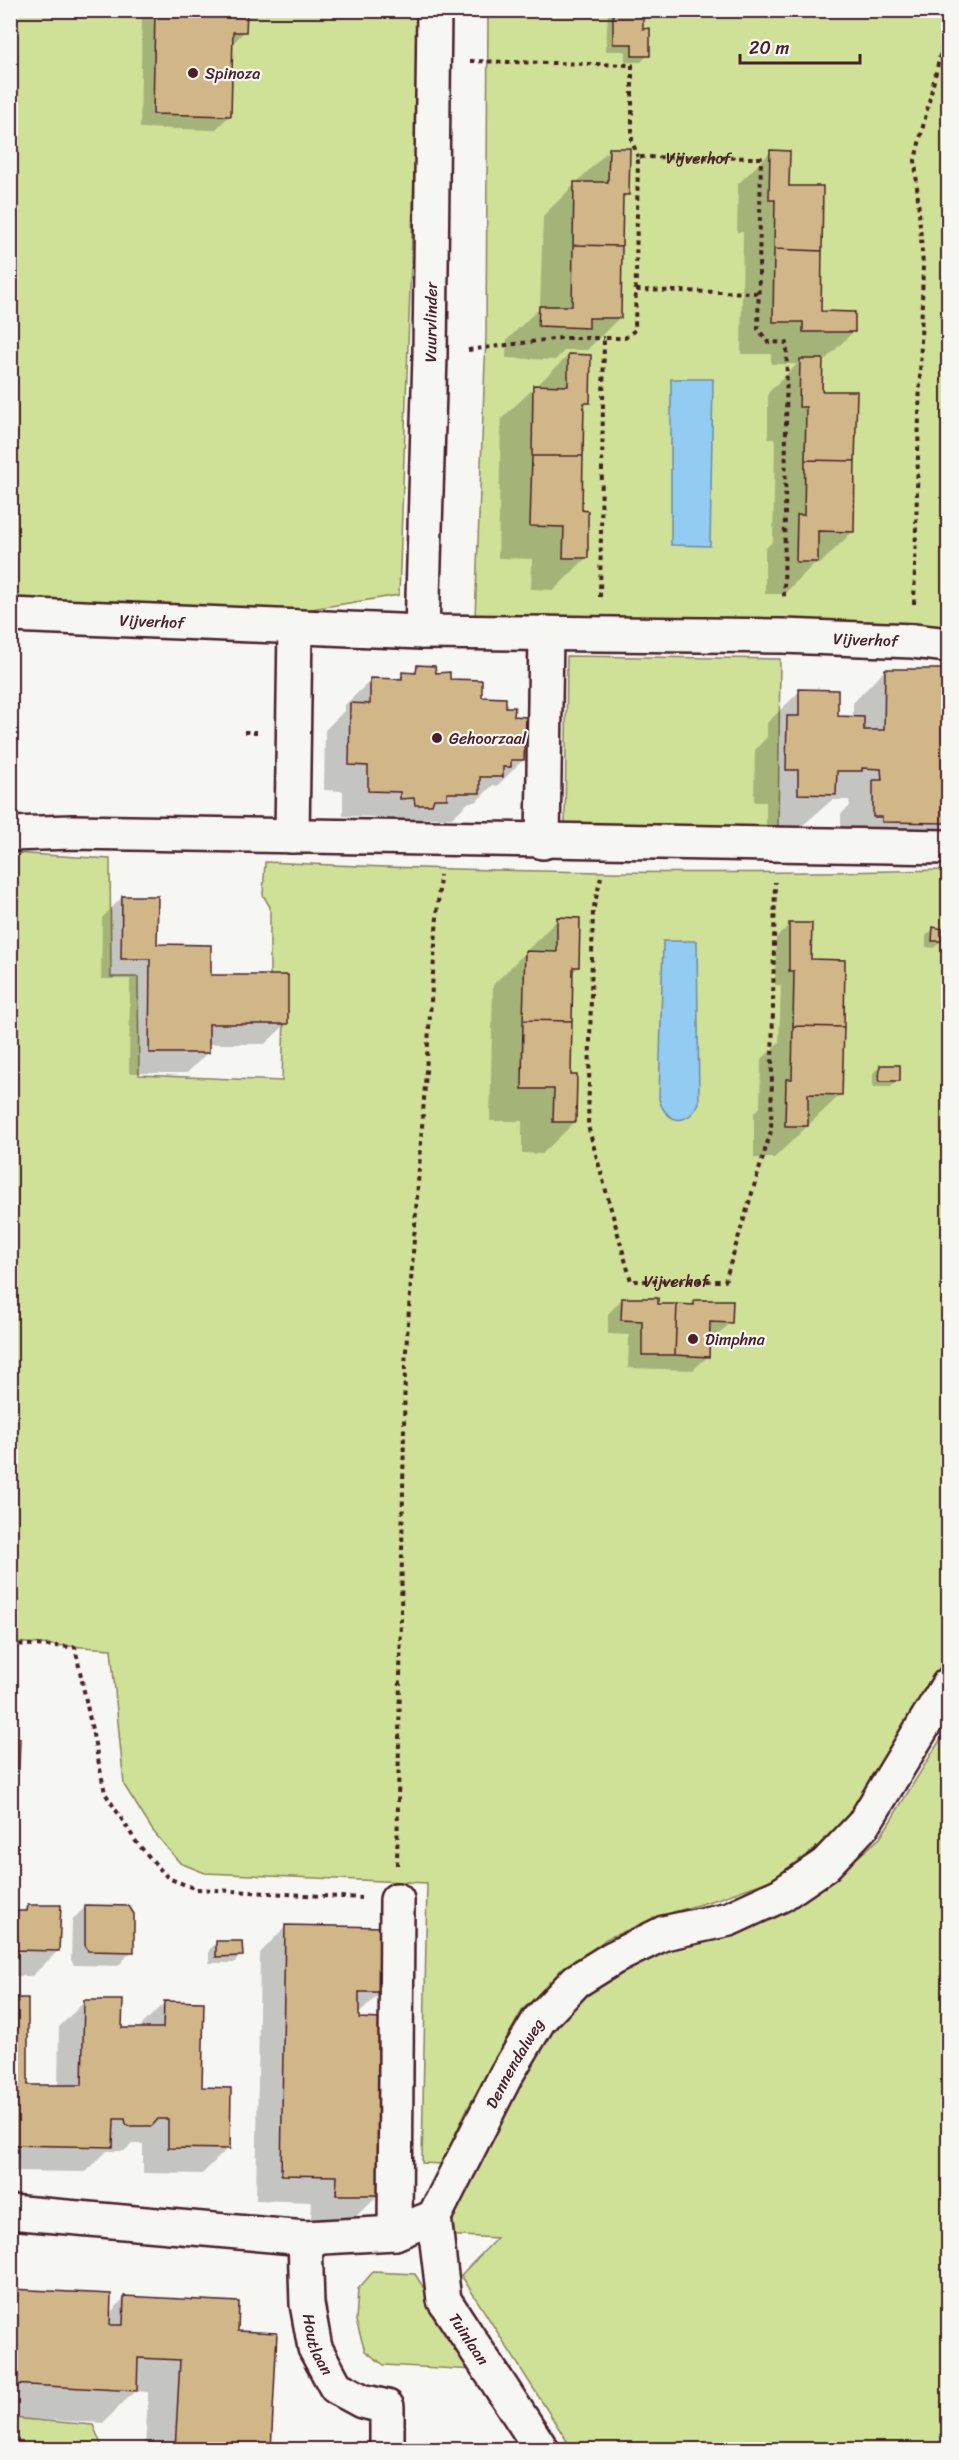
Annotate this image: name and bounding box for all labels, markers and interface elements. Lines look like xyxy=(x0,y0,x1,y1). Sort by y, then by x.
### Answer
scale bar xyxy=(740,27,860,65)
text: 20 m xyxy=(749,32,789,64)
place label: Spinoza xyxy=(205,59,260,88)
marker: Spinoza xyxy=(186,66,200,80)
street label: Vijverhof xyxy=(666,143,733,173)
street label: Vuurvlinder xyxy=(416,280,446,363)
street label: Vijverhof xyxy=(119,606,187,637)
street label: Vijverhof xyxy=(833,624,900,655)
place label: Gehoorzaal xyxy=(449,724,527,753)
marker: Gehoorzaal xyxy=(430,731,444,745)
street label: Vijverhof xyxy=(644,1267,711,1296)
place label: Dimphna xyxy=(705,1325,766,1354)
marker: Dimphna xyxy=(686,1332,700,1346)
street label: Dennendalweg xyxy=(477,2012,552,2114)
street label: Tuinlaan xyxy=(441,2307,497,2372)
street label: Houtlaan xyxy=(294,2311,341,2381)

